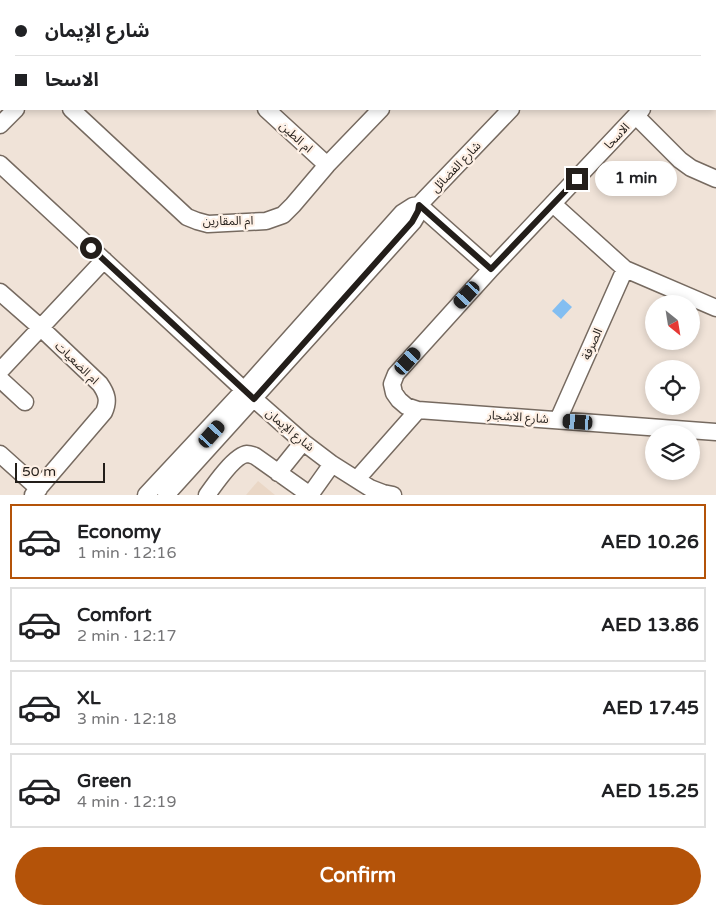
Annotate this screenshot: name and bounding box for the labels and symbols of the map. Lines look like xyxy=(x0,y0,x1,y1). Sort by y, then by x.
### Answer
street label: ام الطين xyxy=(275,119,315,157)
street label: الاسحا xyxy=(602,120,633,152)
street label: شارع الفضائل xyxy=(428,139,485,197)
callout: 1 min xyxy=(594,162,677,196)
route end xyxy=(566,168,588,190)
street label: ام المقارين xyxy=(203,214,253,230)
route start xyxy=(80,237,102,259)
car xyxy=(451,279,482,311)
north arrow xyxy=(645,295,700,350)
street label: الصرفة xyxy=(579,326,605,362)
street label: ام الضعيات xyxy=(51,339,102,389)
car xyxy=(392,345,423,377)
street label: شارع الإيمان xyxy=(262,406,317,456)
street label: شارع الاشجار xyxy=(486,408,549,428)
car xyxy=(562,413,593,431)
car xyxy=(196,418,227,450)
scale bar xyxy=(15,460,105,483)

